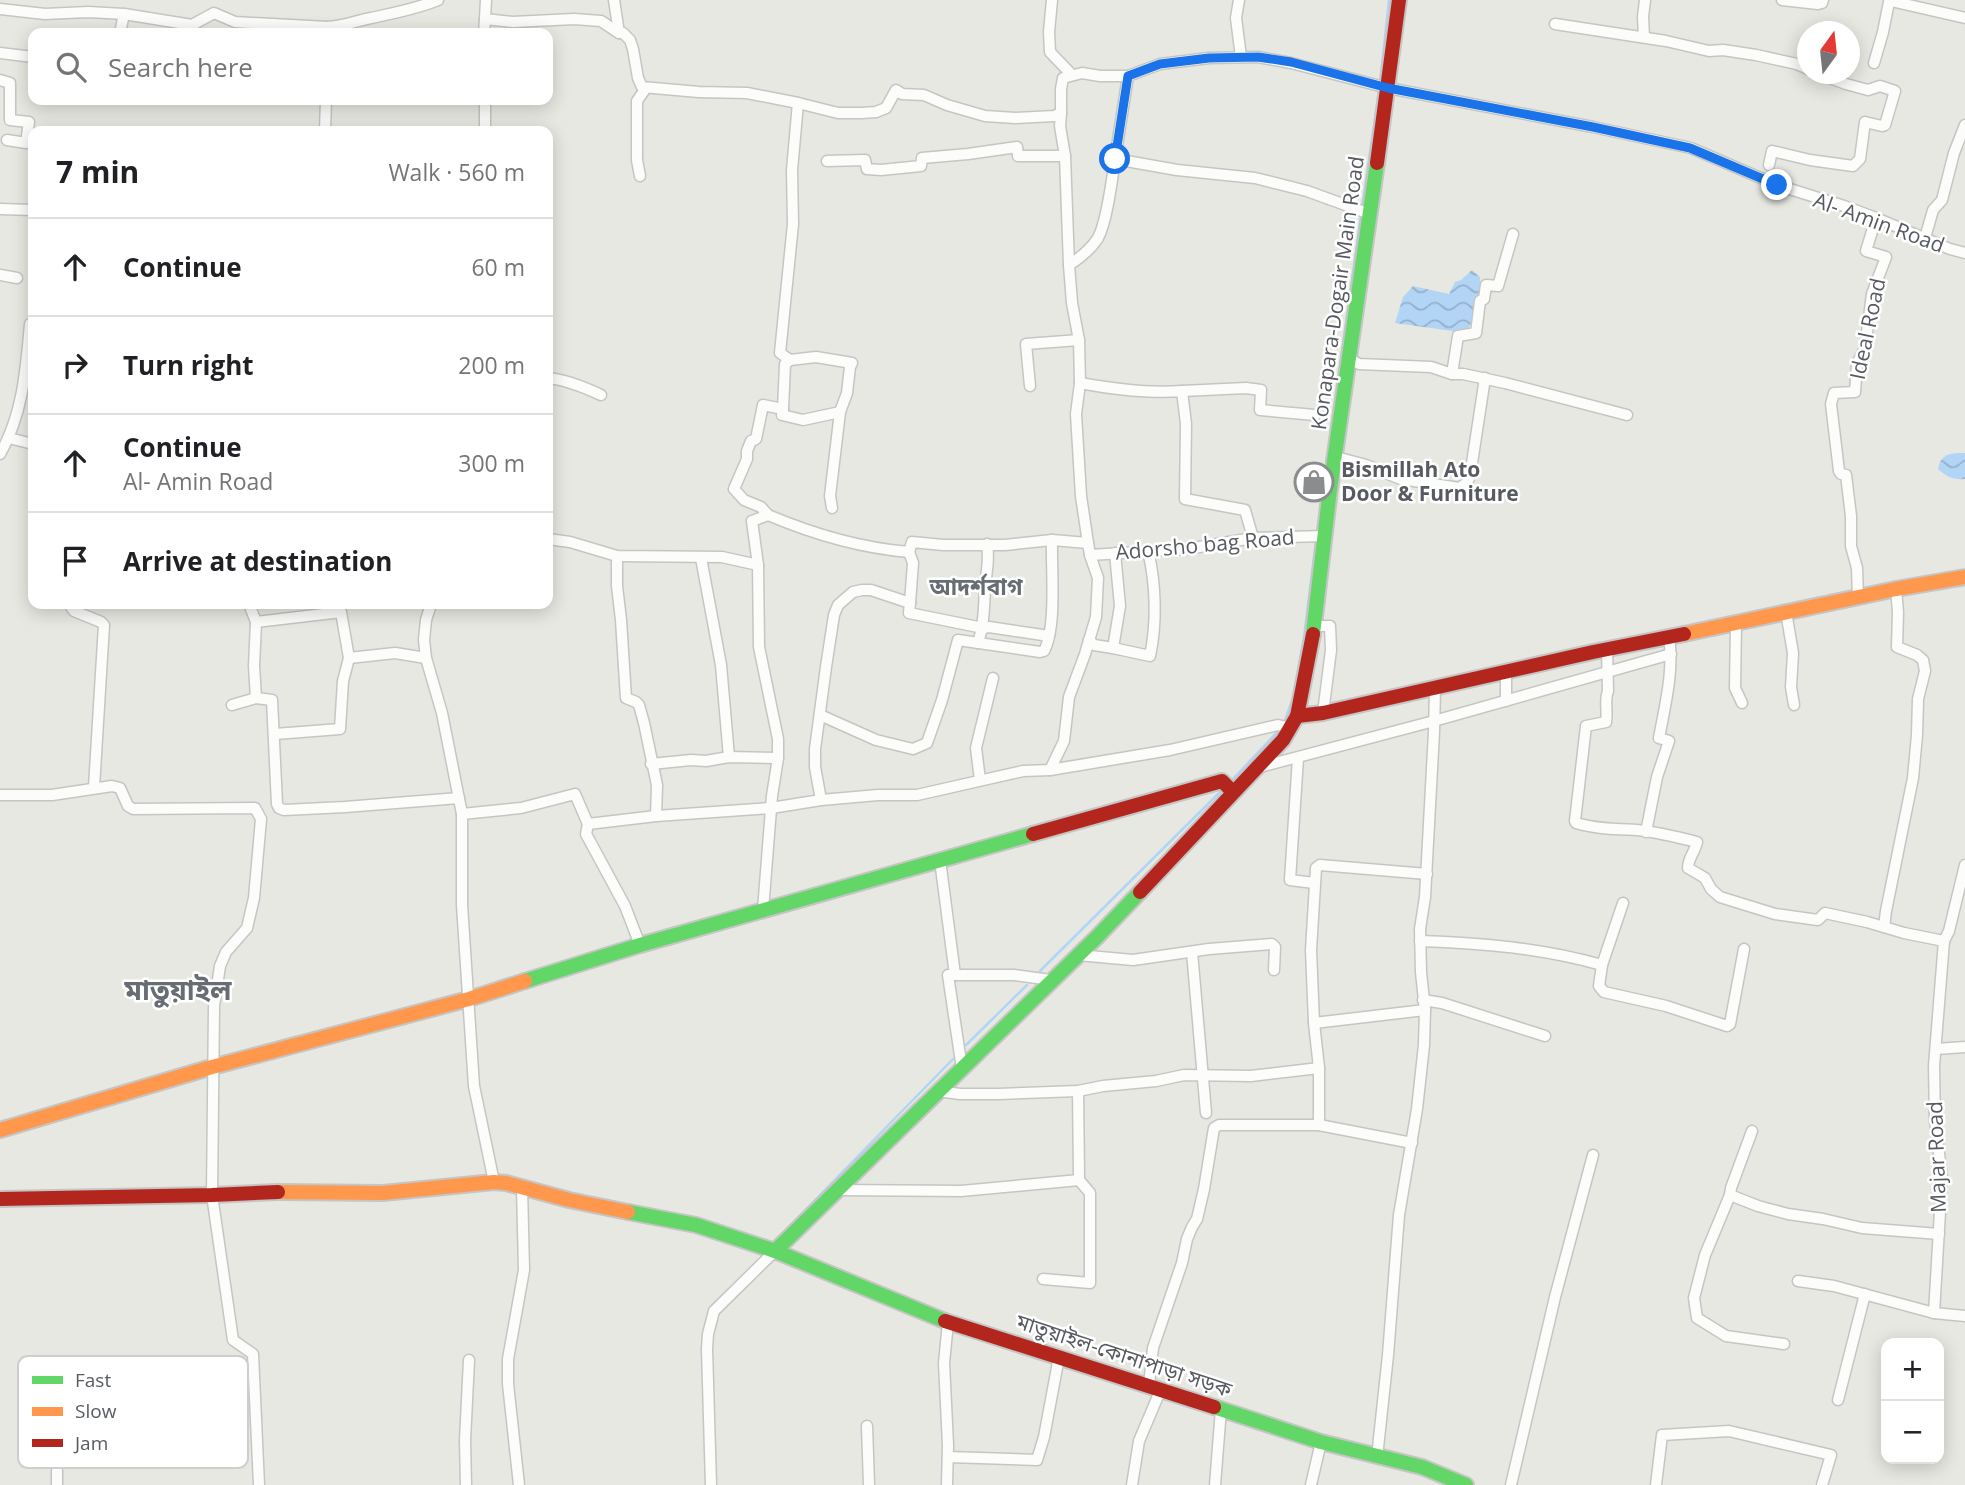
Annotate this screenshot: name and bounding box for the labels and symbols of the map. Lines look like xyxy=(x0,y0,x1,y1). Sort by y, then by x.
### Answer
north arrow xyxy=(1797,21,1860,84)
route start xyxy=(1099,143,1130,174)
street label: Konapara-Dogair Main Road xyxy=(1304,154,1370,432)
route end xyxy=(1761,169,1792,200)
street label: Al- Amin Road xyxy=(1810,185,1949,259)
street label: Ideal Road xyxy=(1843,275,1891,382)
place label: Bismillah Ato Door & Furniture xyxy=(1341,455,1519,507)
shop icon: Bismillah Ato Door & Furniture xyxy=(1293,461,1335,503)
street label: Adorsho bag Road xyxy=(1114,522,1296,566)
district label: আদর্শবাগ xyxy=(928,570,1024,602)
district label: মাতুয়াইল xyxy=(124,970,232,1008)
street label: Majar Road xyxy=(1920,1101,1952,1213)
street label: মাতুয়াইল-কোনাপাড়া সড়ক xyxy=(1012,1307,1237,1403)
legend xyxy=(18,1356,248,1468)
text: Fast xyxy=(75,1367,111,1393)
text: Slow xyxy=(75,1398,117,1424)
text: Jam xyxy=(73,1430,108,1456)

